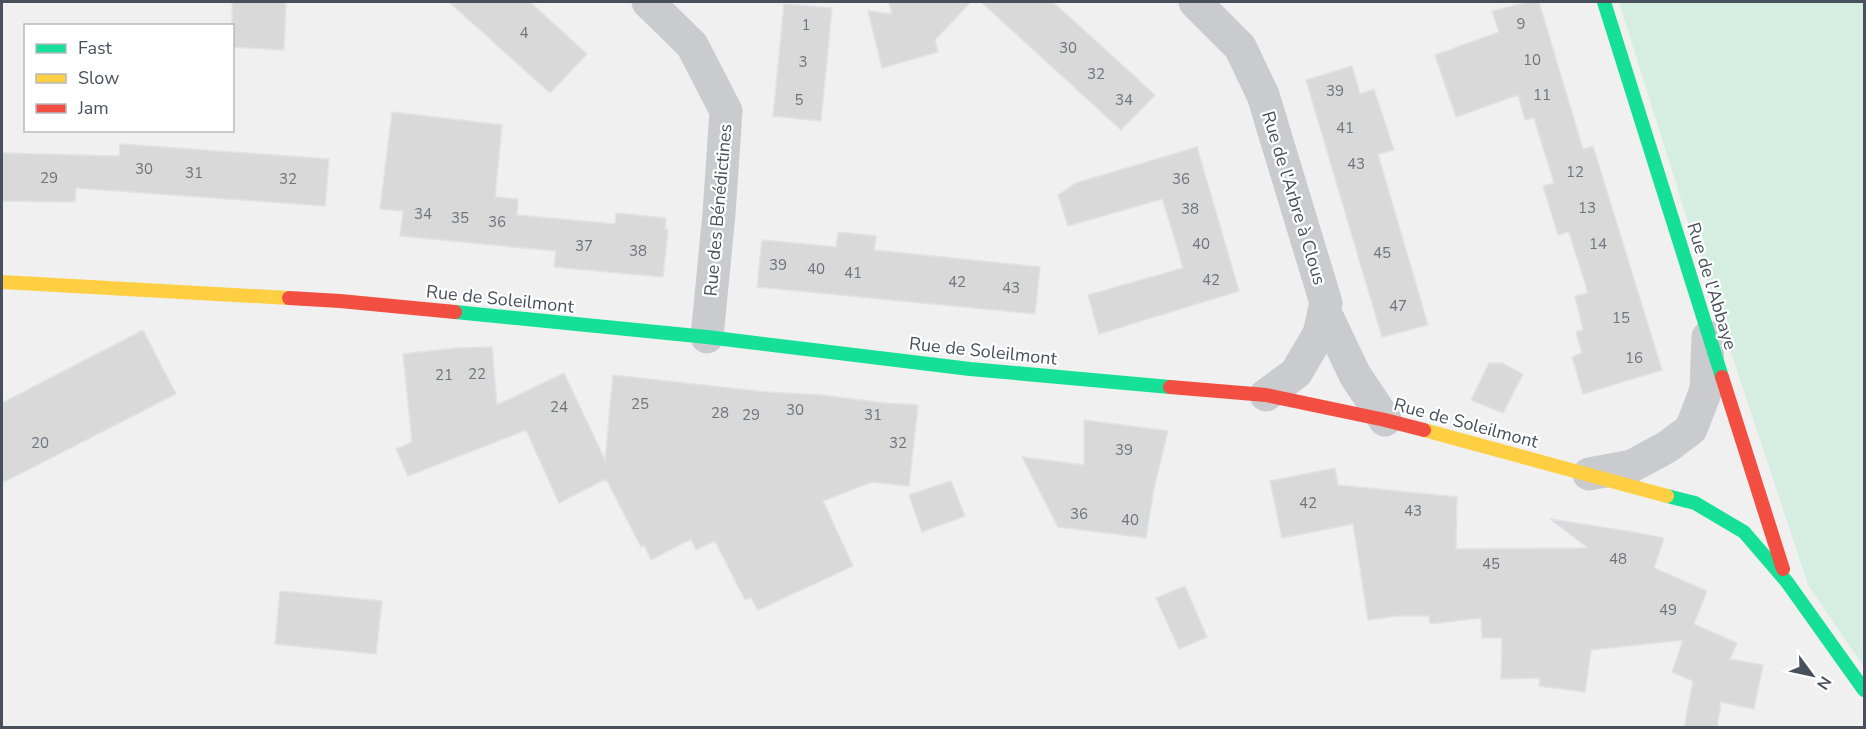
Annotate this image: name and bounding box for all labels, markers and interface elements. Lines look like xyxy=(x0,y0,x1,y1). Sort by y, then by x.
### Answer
house number: 9 xyxy=(1516,14,1526,34)
house number: 1 xyxy=(801,15,811,35)
house number: 4 xyxy=(519,23,529,43)
legend xyxy=(24,24,234,132)
text: Fast xyxy=(78,36,113,60)
house number: 30 xyxy=(1059,38,1077,58)
house number: 10 xyxy=(1523,50,1541,70)
house number: 3 xyxy=(798,52,808,72)
house number: 32 xyxy=(1087,64,1105,84)
text: Slow xyxy=(78,66,119,90)
house number: 39 xyxy=(1326,81,1344,101)
house number: 11 xyxy=(1533,85,1551,105)
house number: 5 xyxy=(794,90,804,110)
house number: 34 xyxy=(1115,90,1133,110)
text: Jam xyxy=(77,96,109,120)
street label: Rue de l'Arbre à Clous xyxy=(1256,108,1332,288)
house number: 41 xyxy=(1336,118,1354,138)
street label: Rue des Bénédictines xyxy=(698,123,738,297)
house number: 43 xyxy=(1347,154,1365,174)
house number: 30 xyxy=(135,159,153,179)
house number: 12 xyxy=(1566,162,1584,182)
house number: 31 xyxy=(185,163,203,183)
house number: 29 xyxy=(40,168,58,188)
house number: 32 xyxy=(279,169,297,189)
house number: 36 xyxy=(1172,169,1190,189)
house number: 13 xyxy=(1578,198,1596,218)
house number: 38 xyxy=(1181,199,1199,219)
house number: 34 xyxy=(414,204,432,224)
house number: 35 xyxy=(451,208,469,228)
house number: 36 xyxy=(488,212,506,232)
street label: Rue de l'Abbaye xyxy=(1681,219,1743,353)
house number: 40 xyxy=(1192,234,1210,254)
house number: 14 xyxy=(1589,234,1607,254)
house number: 37 xyxy=(575,236,593,256)
house number: 38 xyxy=(629,241,647,261)
house number: 45 xyxy=(1373,243,1391,263)
house number: 39 xyxy=(769,255,787,275)
house number: 40 xyxy=(807,259,825,279)
house number: 41 xyxy=(844,263,862,283)
house number: 42 xyxy=(1202,270,1220,290)
house number: 42 xyxy=(948,272,966,292)
house number: 43 xyxy=(1002,278,1020,298)
street label: Rue de Soleilmont xyxy=(425,279,576,319)
house number: 47 xyxy=(1389,296,1407,316)
house number: 15 xyxy=(1612,308,1630,328)
street label: Rue de Soleilmont xyxy=(908,331,1059,371)
house number: 16 xyxy=(1625,348,1643,368)
house number: 22 xyxy=(468,364,486,384)
house number: 21 xyxy=(435,365,453,385)
street label: Rue de Soleilmont xyxy=(1391,392,1541,454)
house number: 25 xyxy=(631,394,649,414)
house number: 24 xyxy=(550,397,568,417)
house number: 30 xyxy=(786,400,804,420)
house number: 28 xyxy=(711,403,729,423)
house number: 29 xyxy=(742,405,760,425)
house number: 31 xyxy=(864,405,882,425)
house number: 20 xyxy=(31,433,49,453)
house number: 32 xyxy=(889,433,907,453)
house number: 39 xyxy=(1115,440,1133,460)
house number: 42 xyxy=(1299,493,1317,513)
house number: 43 xyxy=(1404,501,1422,521)
house number: 36 xyxy=(1070,504,1088,524)
house number: 40 xyxy=(1121,510,1139,530)
house number: 48 xyxy=(1609,549,1627,569)
house number: 45 xyxy=(1482,554,1500,574)
house number: 49 xyxy=(1659,600,1677,620)
north arrow xyxy=(1782,645,1842,705)
text: N xyxy=(1811,672,1836,694)

